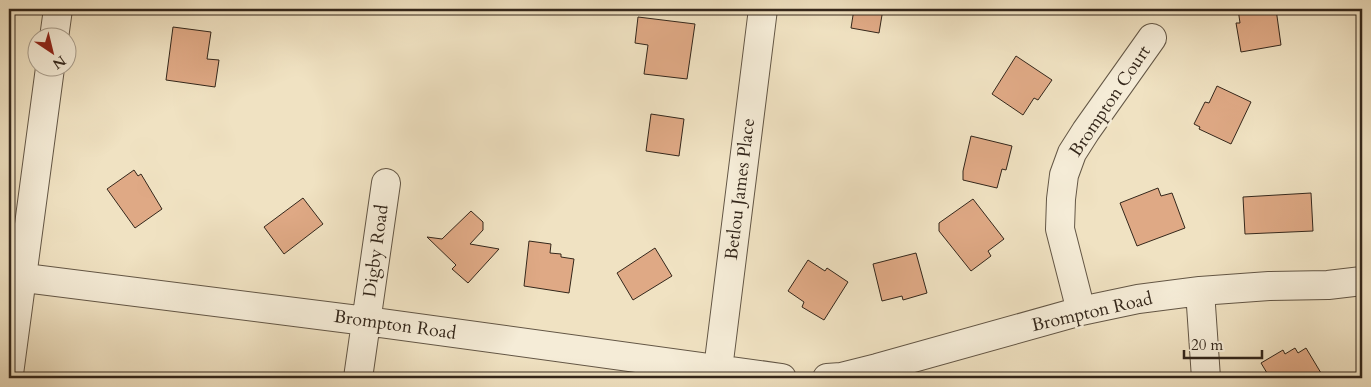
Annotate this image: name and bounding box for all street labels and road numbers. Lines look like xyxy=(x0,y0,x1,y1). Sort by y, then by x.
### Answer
street label: Brompton Court xyxy=(1063,40,1157,162)
street label: Betlou James Place xyxy=(719,117,761,261)
street label: Digby Road xyxy=(357,203,395,299)
street label: Brompton Road xyxy=(1029,286,1155,338)
street label: Brompton Road xyxy=(332,304,458,346)

